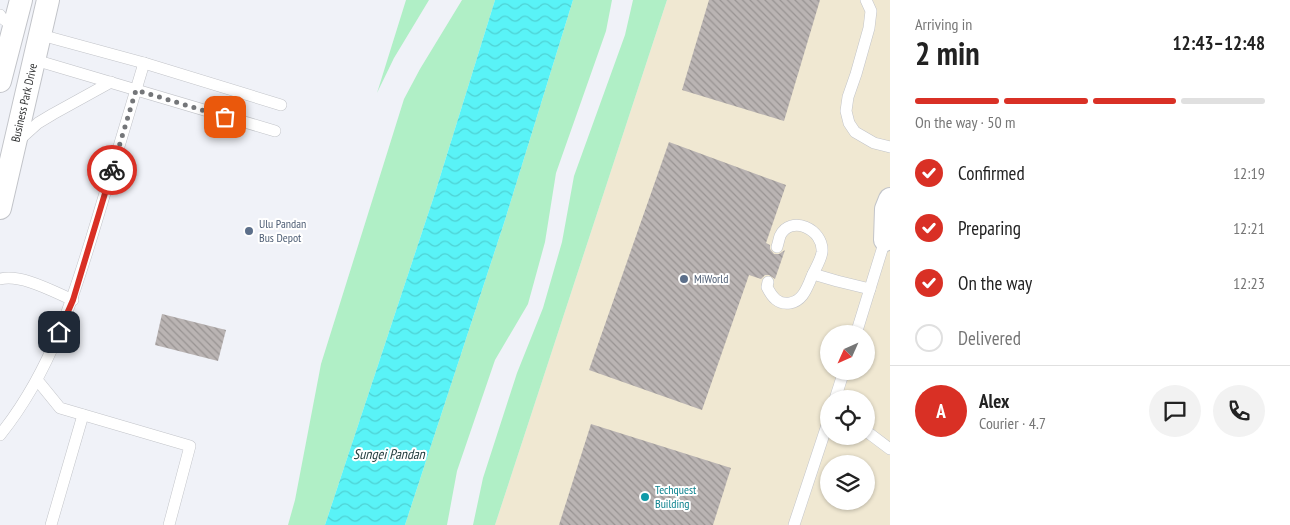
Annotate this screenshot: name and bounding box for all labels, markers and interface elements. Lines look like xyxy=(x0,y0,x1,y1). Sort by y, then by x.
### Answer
text: Arriving in xyxy=(915,14,972,34)
text: 12:43–12:48 xyxy=(1172,31,1265,55)
text: 2 min xyxy=(915,32,980,74)
street label: Business Park Drive xyxy=(7,62,40,144)
pin xyxy=(204,96,246,138)
icon: bag xyxy=(211,103,239,131)
text: On the way · 50 m xyxy=(915,112,1015,132)
courier xyxy=(87,145,137,195)
icon: bike xyxy=(98,156,126,184)
icon: check xyxy=(915,159,943,187)
text: Confirmed xyxy=(958,161,1025,185)
text: 12:19 xyxy=(1233,163,1265,183)
icon: check xyxy=(915,214,943,242)
place label: Ulu Pandan Bus Depot xyxy=(259,216,306,245)
text: Preparing xyxy=(958,216,1021,240)
text: 12:21 xyxy=(1233,218,1265,238)
marker: Ulu Pandan Bus Depot xyxy=(243,225,255,237)
icon: check xyxy=(915,269,943,297)
place label: MiWorld xyxy=(694,271,728,286)
text: On the way xyxy=(958,271,1032,295)
marker: MiWorld xyxy=(678,273,690,285)
text: 12:23 xyxy=(1233,273,1265,293)
pin xyxy=(38,311,80,353)
icon: home xyxy=(45,318,73,346)
north arrow xyxy=(820,325,875,380)
map controls xyxy=(820,325,875,510)
text: Delivered xyxy=(958,326,1021,350)
button: chat xyxy=(1149,385,1201,437)
button: phone xyxy=(1213,385,1265,437)
text: Alex xyxy=(979,389,1009,413)
button: locate xyxy=(820,390,875,445)
text: A xyxy=(936,399,946,423)
text: Courier · 4.7 xyxy=(979,413,1046,433)
water label: Sungei Pandan xyxy=(353,445,426,463)
button: layers xyxy=(820,455,875,510)
place label: Techquest Building xyxy=(655,482,697,511)
marker: Techquest Building xyxy=(639,491,651,503)

